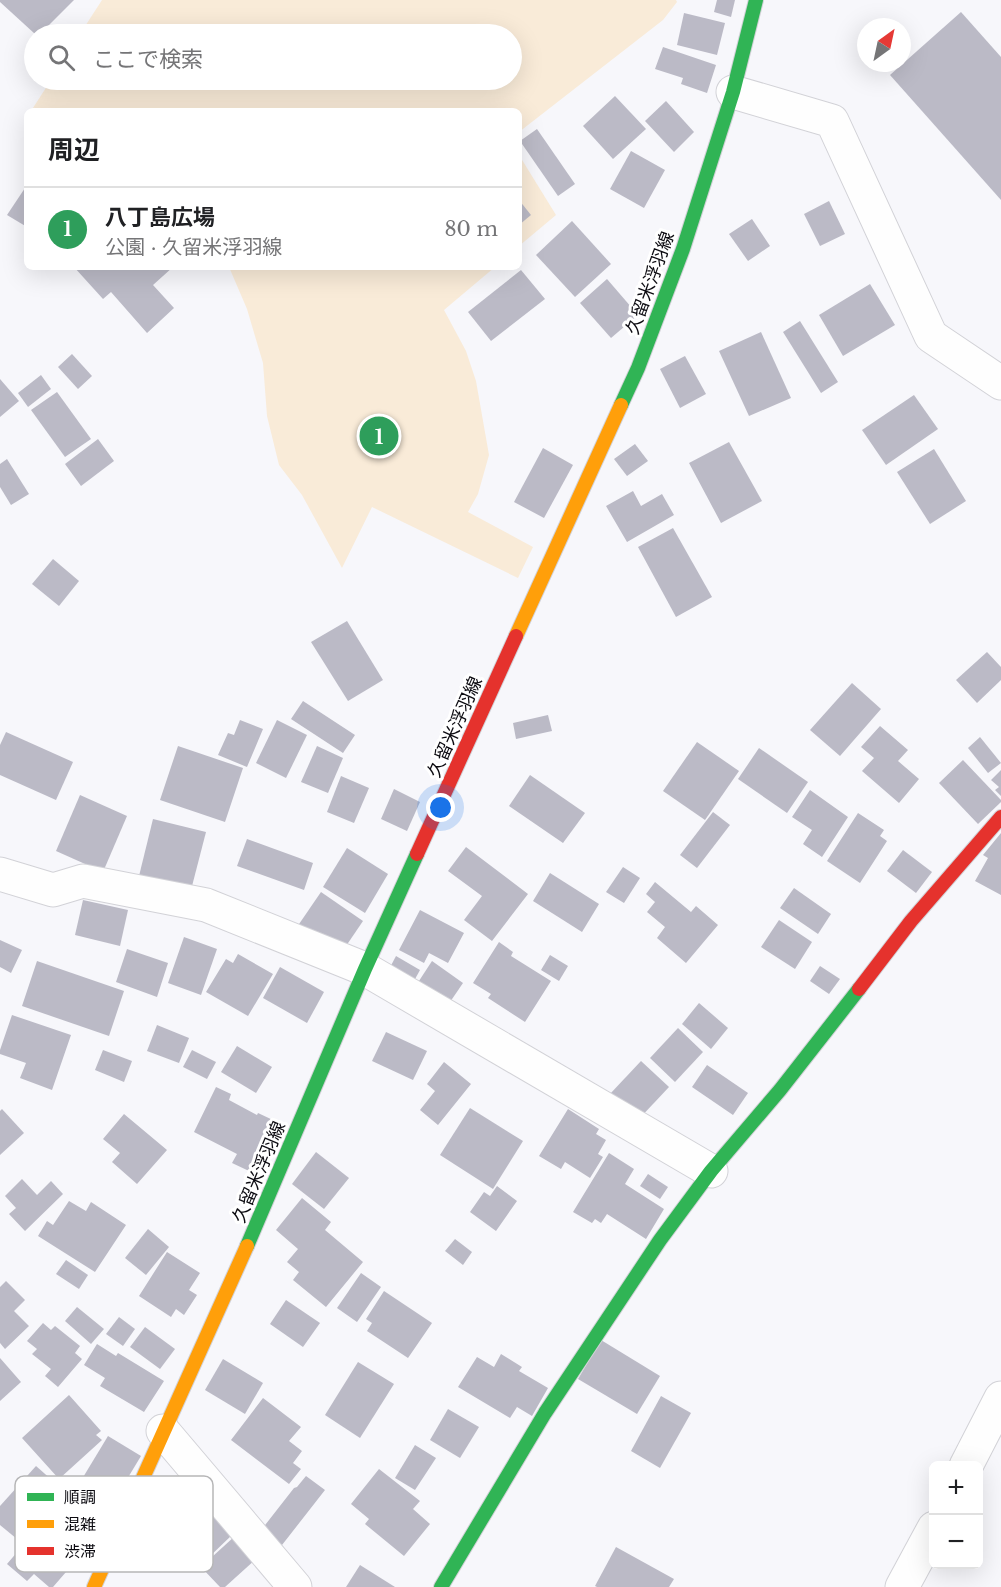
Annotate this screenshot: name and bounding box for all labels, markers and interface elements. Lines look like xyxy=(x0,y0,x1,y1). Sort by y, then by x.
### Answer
north arrow xyxy=(857,18,911,72)
search box xyxy=(24,24,522,90)
icon: search xyxy=(45,41,78,74)
text: ここで検索 xyxy=(93,46,203,73)
text: 周辺 xyxy=(48,134,100,166)
text: 八丁島広場 xyxy=(105,204,215,231)
text: 1 xyxy=(63,217,72,241)
text: 80 m xyxy=(444,217,498,241)
street label: 久留米浮羽線 xyxy=(621,228,679,338)
text: 公園 · 久留米浮羽線 xyxy=(105,235,282,259)
pin: 1 xyxy=(360,414,398,458)
street label: 久留米浮羽線 xyxy=(423,673,487,781)
your location xyxy=(426,793,455,822)
street label: 久留米浮羽線 xyxy=(228,1118,290,1226)
map controls xyxy=(929,1461,983,1569)
button: + xyxy=(929,1461,983,1515)
legend xyxy=(15,1476,213,1572)
text: 順調 xyxy=(64,1487,96,1507)
text: 混雑 xyxy=(64,1514,96,1534)
button: − xyxy=(929,1515,983,1569)
text: 渋滞 xyxy=(64,1541,96,1561)

